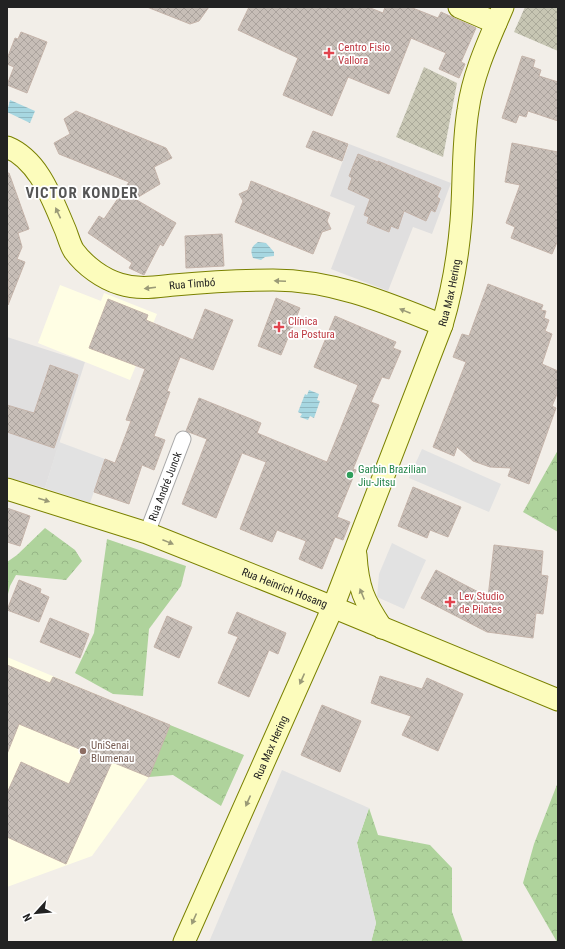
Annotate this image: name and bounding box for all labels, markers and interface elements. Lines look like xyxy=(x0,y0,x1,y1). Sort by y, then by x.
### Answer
place label: Centro Fisio Vallora xyxy=(338,41,391,67)
marker: Centro Fisio Vallora xyxy=(323,47,335,59)
district label: VICTOR KONDER xyxy=(25,184,139,202)
one-way arrow xyxy=(55,207,61,218)
street label: Rua Max Hering xyxy=(436,258,463,328)
street label: Rua Timbó xyxy=(168,276,216,293)
one-way arrow xyxy=(274,277,286,284)
one-way arrow xyxy=(144,285,156,291)
one-way arrow xyxy=(399,307,411,313)
place label: Clínica da Postura xyxy=(288,315,335,341)
marker: Clínica da Postura xyxy=(273,321,285,333)
street label: Rua André Junck xyxy=(146,450,185,523)
place label: Garbin Brazilian Jiu-Jitsu xyxy=(358,463,426,489)
marker: Garbin Brazilian Jiu-Jitsu xyxy=(345,470,355,480)
one-way arrow xyxy=(39,498,51,504)
one-way arrow xyxy=(162,539,174,545)
street label: Rua Heinrich Hosang xyxy=(240,565,329,611)
one-way arrow xyxy=(359,588,365,600)
place label: Lev Studio de Pilates xyxy=(459,590,505,616)
marker: Lev Studio de Pilates xyxy=(444,596,456,608)
one-way arrow xyxy=(299,674,305,685)
street label: Rua Max Hering xyxy=(251,714,291,782)
place label: UniSenai Blumenau xyxy=(91,739,134,765)
marker: UniSenai Blumenau xyxy=(78,746,88,756)
one-way arrow xyxy=(245,795,251,806)
north arrow xyxy=(16,893,56,933)
text: N xyxy=(20,911,35,923)
one-way arrow xyxy=(191,914,197,926)

